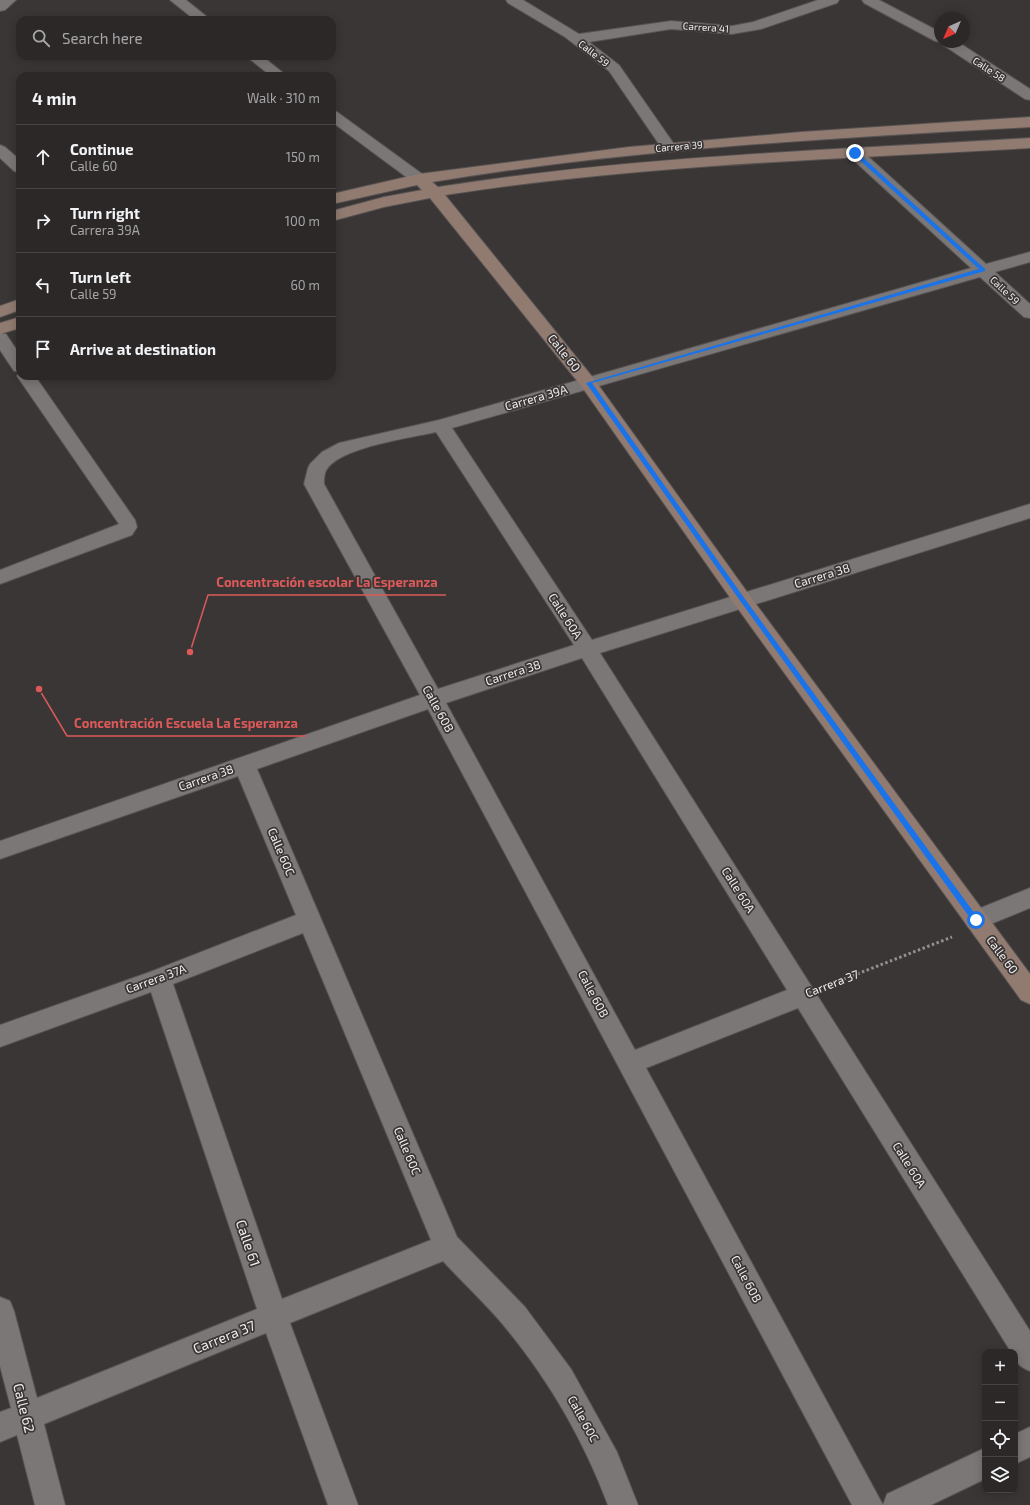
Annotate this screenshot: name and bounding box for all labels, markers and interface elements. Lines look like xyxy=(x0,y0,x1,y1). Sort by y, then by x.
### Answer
north arrow xyxy=(934,12,970,48)
search box xyxy=(16,16,336,60)
street label: Carrera 41 xyxy=(682,19,730,35)
icon: search xyxy=(30,27,52,49)
text: Search here xyxy=(62,29,143,47)
street label: Calle 59 xyxy=(576,37,612,69)
street label: Calle 58 xyxy=(971,54,1007,84)
text: 4 min xyxy=(32,88,76,108)
text: Walk · 310 m xyxy=(247,90,320,106)
street label: Carrera 39 xyxy=(655,138,703,154)
text: Continue xyxy=(70,140,133,158)
route end xyxy=(846,144,864,162)
icon: ahead xyxy=(32,146,54,168)
text: 150 m xyxy=(286,149,320,165)
text: Calle 60 xyxy=(70,158,117,174)
text: Turn right xyxy=(70,204,140,222)
icon: right xyxy=(32,210,54,232)
text: 100 m xyxy=(285,213,320,229)
text: Carrera 39A xyxy=(70,222,140,238)
text: Turn left xyxy=(70,268,131,286)
street label: Calle 59 xyxy=(988,273,1022,307)
icon: left xyxy=(32,274,54,296)
text: 60 m xyxy=(290,277,320,293)
text: Calle 59 xyxy=(70,286,117,302)
street label: Calle 60 xyxy=(546,331,584,374)
icon: arrive xyxy=(32,338,54,360)
text: Arrive at destination xyxy=(70,340,216,358)
street label: Carrera 39A xyxy=(503,381,569,413)
street label: Carrera 38 xyxy=(792,560,851,590)
callout: Concentración escolar La Esperanza xyxy=(208,570,446,595)
text: Concentración escolar La Esperanza xyxy=(216,574,438,590)
street label: Calle 60A xyxy=(546,590,586,641)
street label: Carrera 38 xyxy=(483,657,542,688)
street label: Calle 60B xyxy=(420,683,457,734)
callout: Concentración Escuela La Esperanza xyxy=(67,711,306,736)
text: Concentración Escuela La Esperanza xyxy=(74,715,298,731)
street label: Carrera 38 xyxy=(176,761,235,793)
street label: Calle 60C xyxy=(266,826,298,878)
street label: Calle 60A xyxy=(719,864,759,915)
route start xyxy=(967,911,985,929)
street label: Calle 60 xyxy=(984,933,1022,976)
street label: Carrera 37A xyxy=(124,960,188,995)
street label: Carrera 37 xyxy=(803,966,860,1000)
street label: Calle 60B xyxy=(576,968,612,1019)
street label: Calle 60C xyxy=(392,1125,424,1177)
street label: Calle 60A xyxy=(890,1139,930,1190)
street label: Calle 61 xyxy=(233,1217,264,1268)
street label: Calle 60B xyxy=(729,1253,765,1304)
street label: Carrera 37 xyxy=(190,1316,257,1357)
map controls xyxy=(982,1349,1018,1493)
button: + xyxy=(982,1349,1018,1385)
street label: Calle 62 xyxy=(10,1381,39,1435)
button: − xyxy=(982,1385,1018,1421)
street label: Calle 60C xyxy=(565,1393,602,1444)
button: locate xyxy=(982,1421,1018,1457)
button: layers xyxy=(982,1457,1018,1493)

